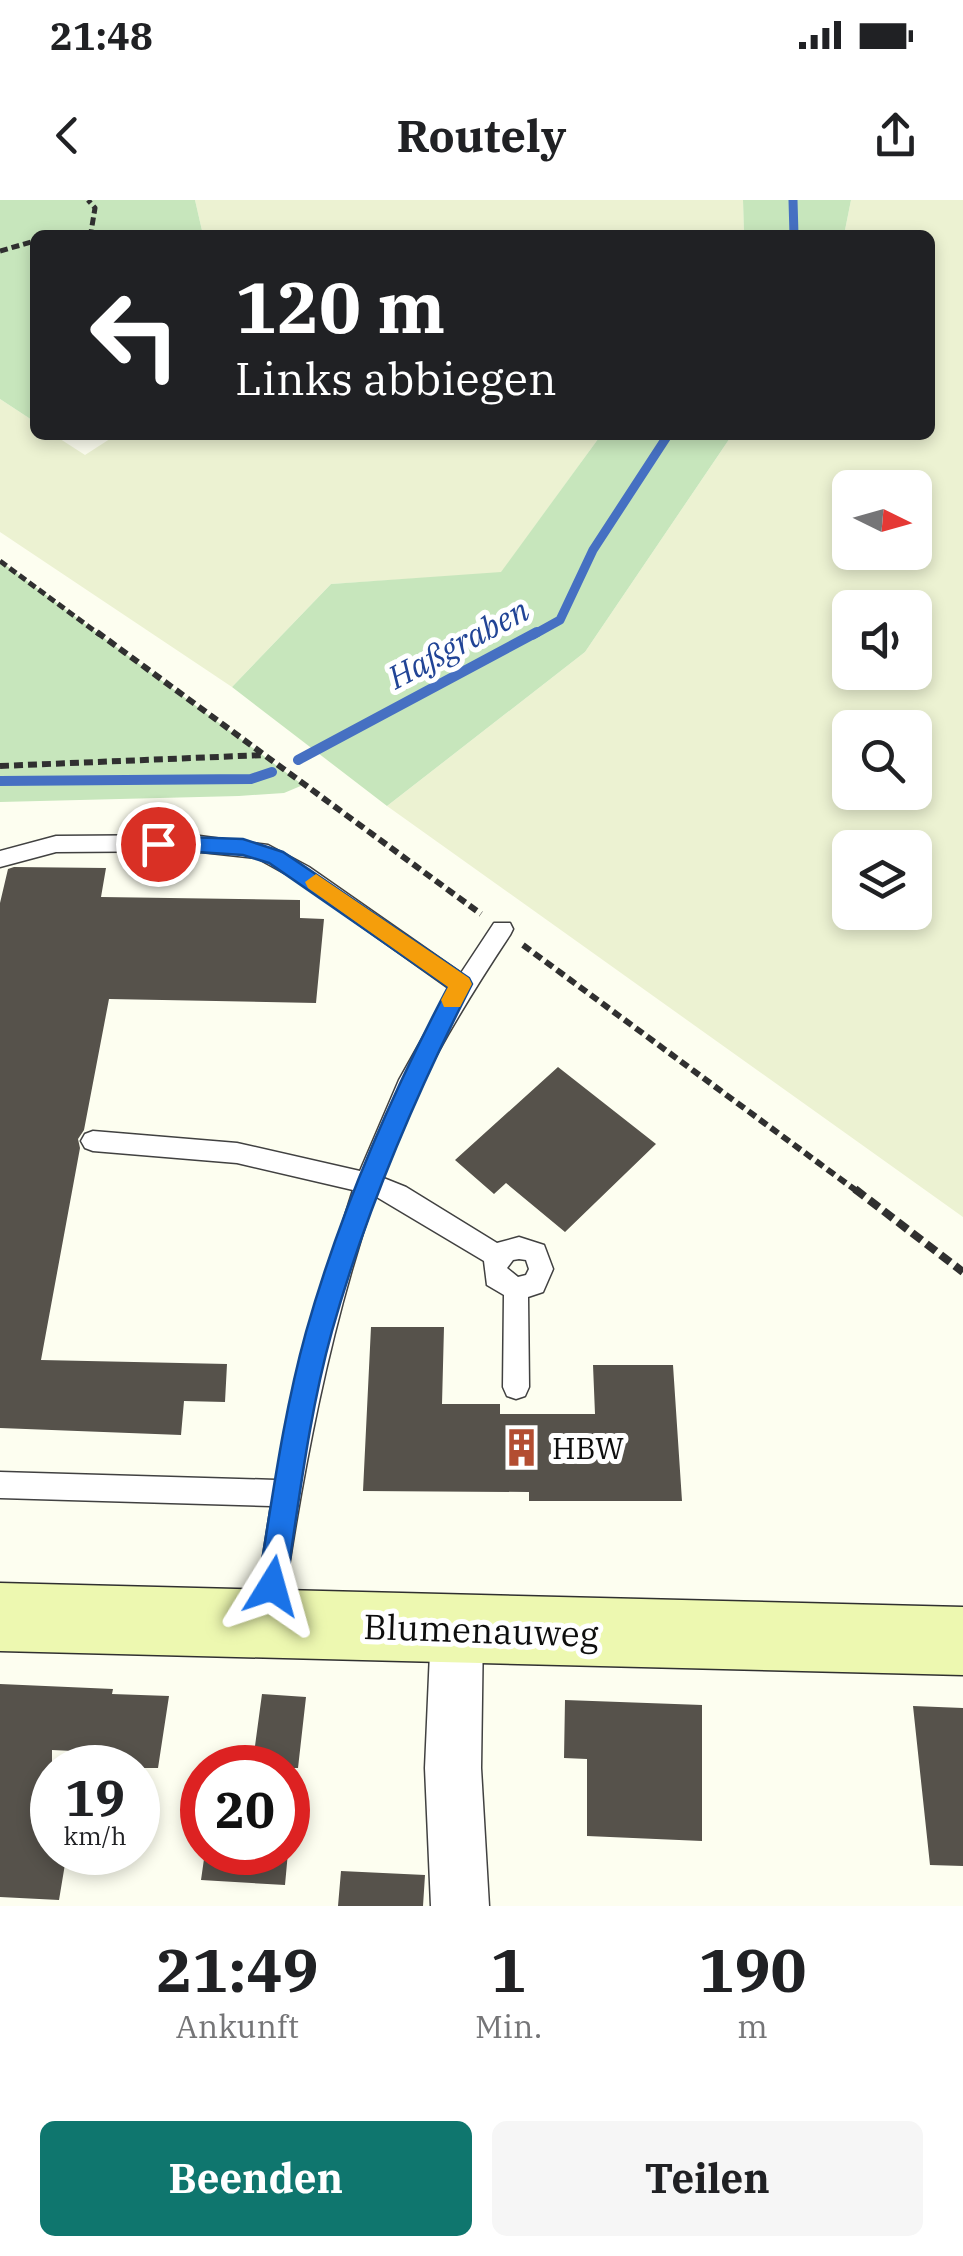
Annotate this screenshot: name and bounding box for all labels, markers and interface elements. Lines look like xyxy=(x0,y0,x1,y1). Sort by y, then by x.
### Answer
text: 21:48 xyxy=(50,11,153,60)
text: Routely xyxy=(397,106,566,164)
icon: back xyxy=(40,108,95,163)
icon: share xyxy=(868,108,923,163)
text: 120 m xyxy=(235,261,445,352)
icon: left xyxy=(70,270,200,400)
text: Links abbiegen xyxy=(235,349,557,407)
north arrow xyxy=(832,470,932,570)
map controls xyxy=(832,470,932,930)
water label: Haßgraben xyxy=(379,588,536,698)
button: sound xyxy=(832,590,932,690)
button: search xyxy=(832,710,932,810)
pin xyxy=(116,802,201,887)
icon: arrive xyxy=(131,817,186,872)
button: layers xyxy=(832,830,932,930)
building icon: HBW xyxy=(501,1426,543,1468)
place label: HBW xyxy=(552,1428,624,1467)
position arrow xyxy=(220,1534,324,1638)
street label: Blumenauweg xyxy=(363,1603,599,1657)
speed limit sign: 20 xyxy=(180,1745,310,1875)
text: 19 xyxy=(65,1765,125,1830)
text: km/h xyxy=(63,1819,127,1852)
text: 21:49 xyxy=(156,1930,319,2009)
text: 1 xyxy=(491,1930,527,2009)
text: 190 xyxy=(699,1930,807,2009)
text: Ankunft xyxy=(176,2005,299,2047)
text: Min. xyxy=(475,2005,542,2047)
text: m xyxy=(737,2005,768,2047)
button: Beenden xyxy=(40,2121,472,2236)
button: Teilen xyxy=(492,2121,923,2236)

